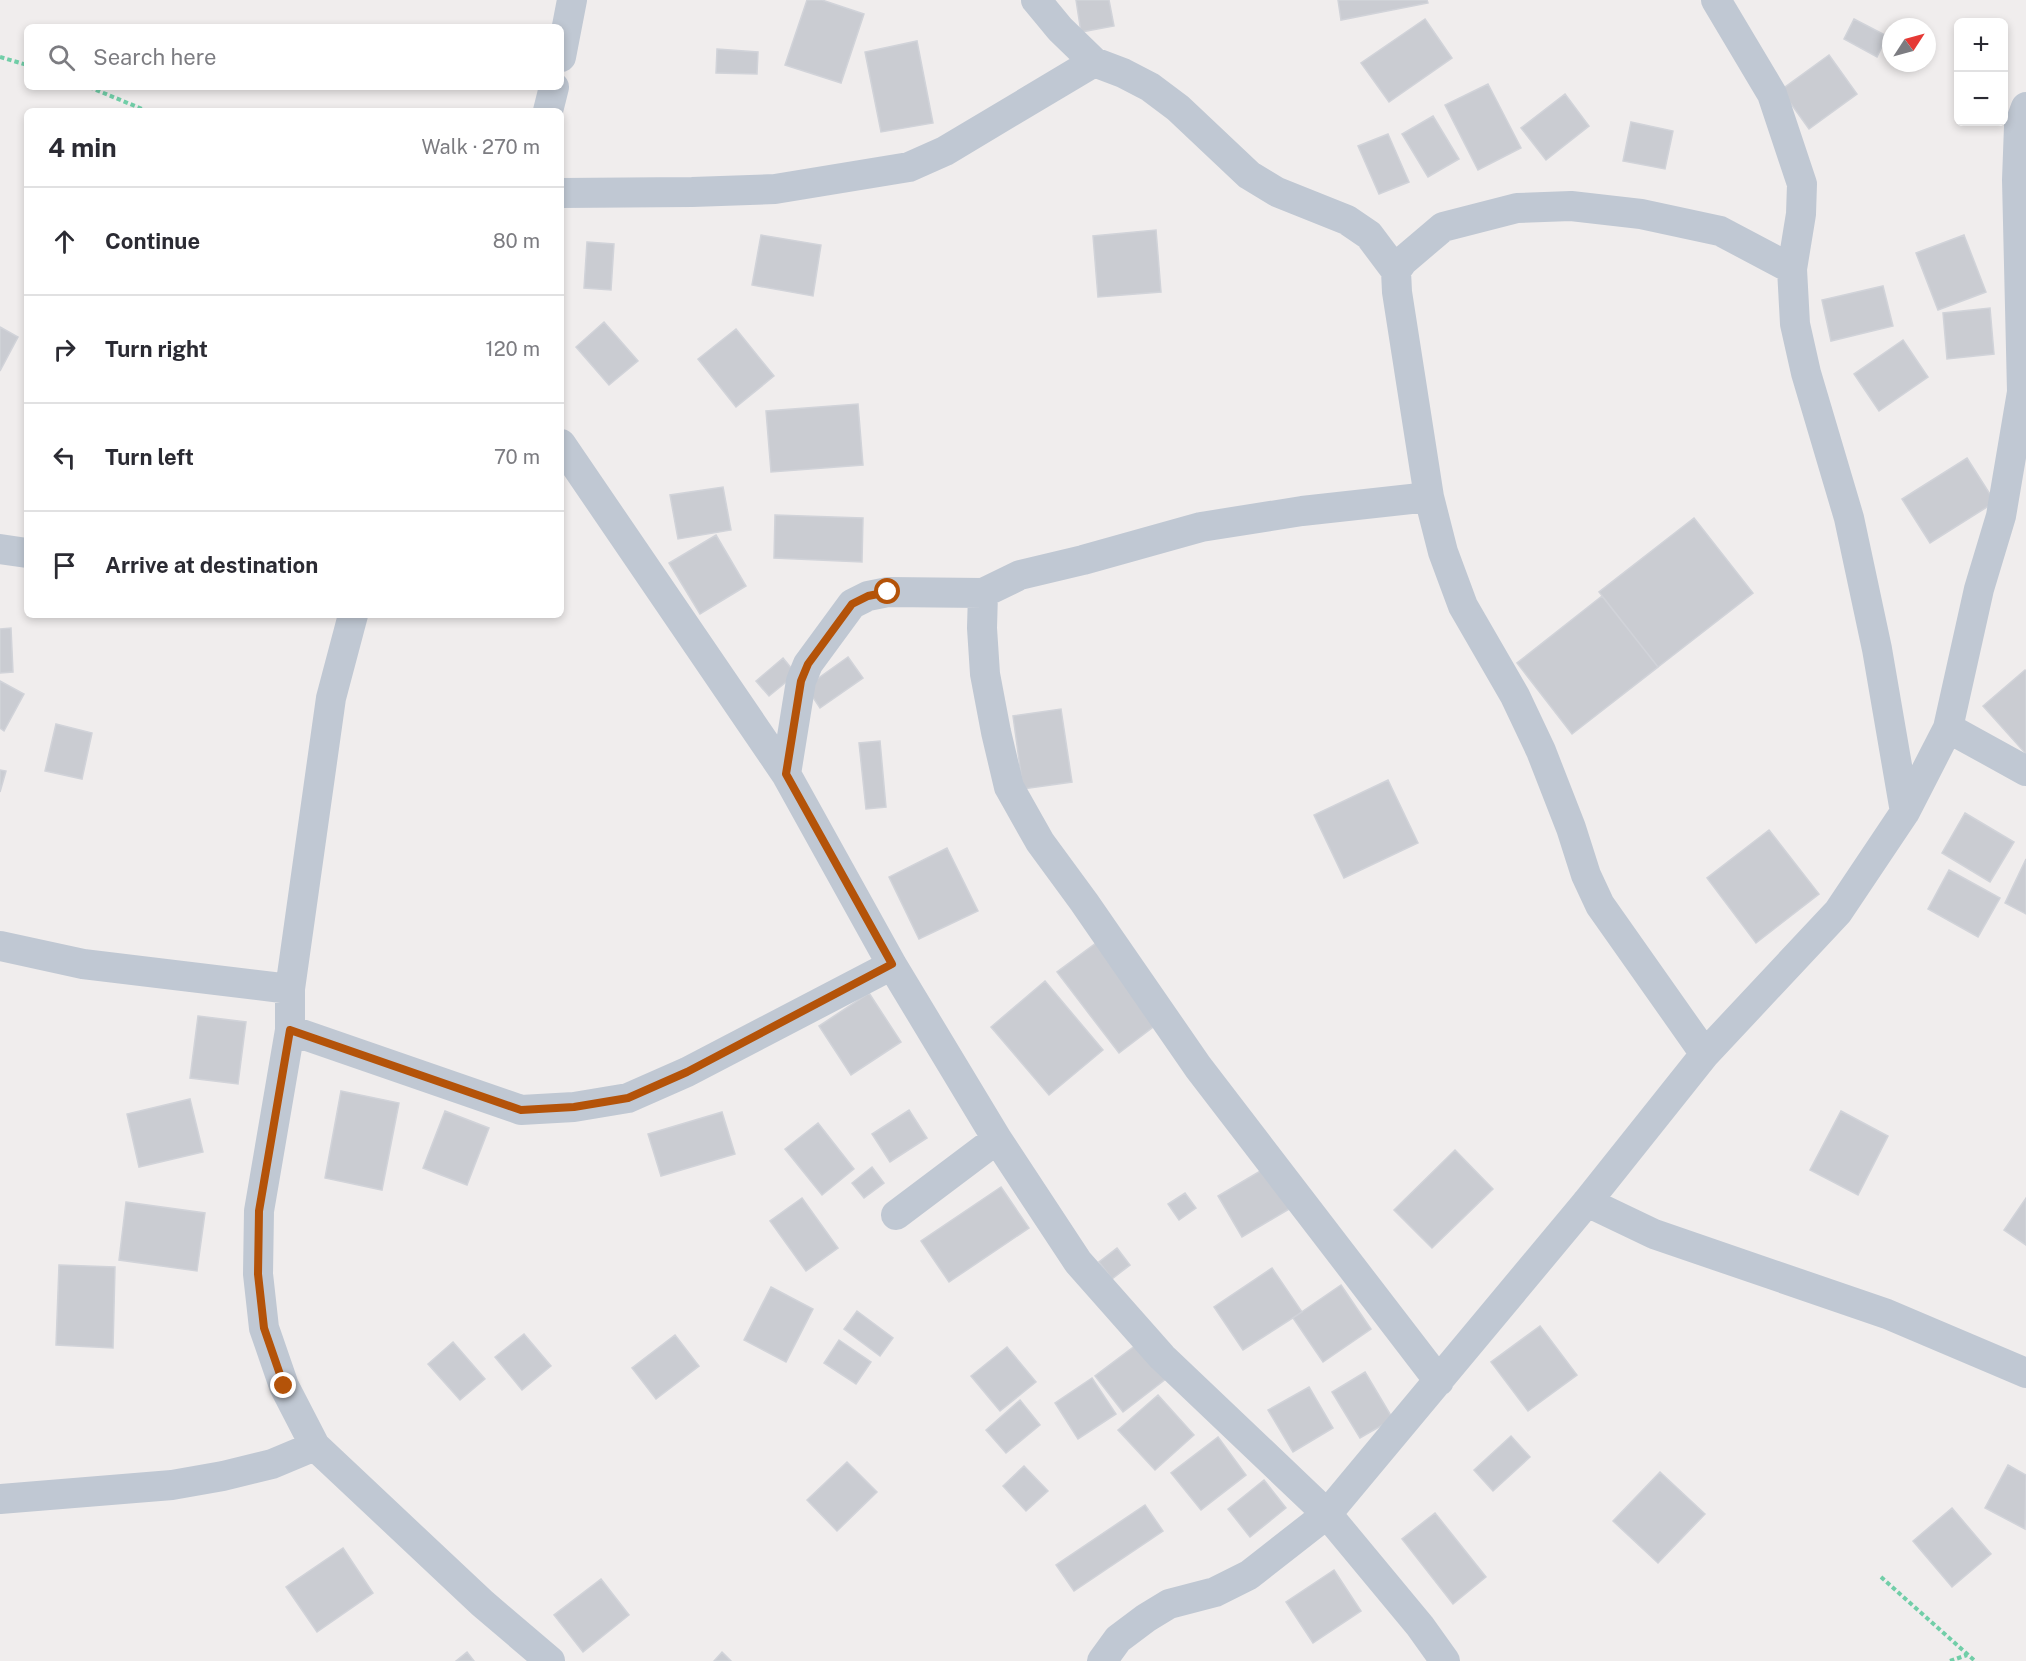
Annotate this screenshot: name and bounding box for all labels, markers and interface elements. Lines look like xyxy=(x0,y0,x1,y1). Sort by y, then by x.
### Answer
north arrow xyxy=(1882,18,1936,72)
map controls xyxy=(1954,18,2008,126)
button: + xyxy=(1954,18,2008,72)
search box xyxy=(24,24,564,90)
icon: search xyxy=(45,41,78,74)
text: Search here xyxy=(93,44,217,70)
button: − xyxy=(1954,72,2008,126)
text: 4 min xyxy=(48,132,117,163)
text: Walk · 270 m xyxy=(421,135,540,159)
icon: ahead xyxy=(48,225,81,258)
text: Continue xyxy=(105,228,200,254)
text: 80 m xyxy=(493,229,540,253)
icon: right xyxy=(48,333,81,366)
text: Turn right xyxy=(105,336,208,362)
text: 120 m xyxy=(486,337,540,361)
icon: left xyxy=(48,441,81,474)
text: Turn left xyxy=(105,444,194,470)
text: 70 m xyxy=(494,445,540,469)
icon: arrive xyxy=(48,549,81,582)
text: Arrive at destination xyxy=(105,552,318,578)
route start xyxy=(874,578,900,604)
route end xyxy=(270,1372,296,1398)

